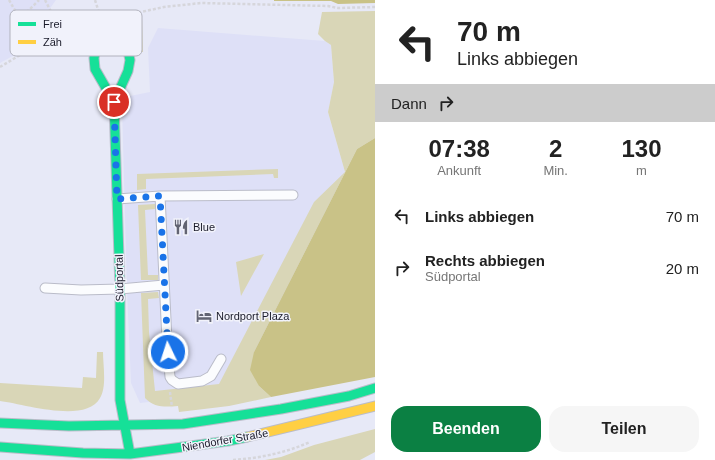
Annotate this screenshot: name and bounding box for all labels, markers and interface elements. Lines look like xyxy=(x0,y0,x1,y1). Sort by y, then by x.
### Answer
legend xyxy=(10,10,142,56)
icon: left xyxy=(391,16,443,68)
text: 70 m xyxy=(457,16,521,47)
text: Frei xyxy=(43,18,62,30)
text: Zäh xyxy=(43,36,62,48)
text: Links abbiegen xyxy=(457,49,578,69)
pin xyxy=(97,85,131,119)
icon: arrive xyxy=(103,91,125,113)
icon: right xyxy=(435,92,457,114)
text: Dann xyxy=(391,95,427,112)
text: 07:38 xyxy=(429,135,490,162)
text: 2 xyxy=(549,135,562,162)
text: 130 xyxy=(621,135,662,162)
text: Ankunft xyxy=(437,163,481,178)
text: Min. xyxy=(543,163,568,178)
text: m xyxy=(636,163,647,178)
icon: left xyxy=(391,205,413,227)
text: Links abbiegen xyxy=(425,208,534,225)
text: 70 m xyxy=(666,208,699,225)
restaurant icon: Blue xyxy=(172,218,190,236)
place label: Blue xyxy=(193,221,215,233)
text: Rechts abbiegen xyxy=(425,252,545,269)
street label: Südportal xyxy=(113,254,125,302)
icon: right xyxy=(391,257,413,279)
text: 20 m xyxy=(666,260,699,277)
text: Südportal xyxy=(425,269,481,284)
hotel icon: Nordport Plaza xyxy=(195,307,213,325)
place label: Nordport Plaza xyxy=(216,310,290,322)
position arrow xyxy=(147,331,189,373)
button: Beenden xyxy=(391,406,541,452)
button: Teilen xyxy=(549,406,699,452)
street label: Niendorfer Straße xyxy=(181,426,269,454)

